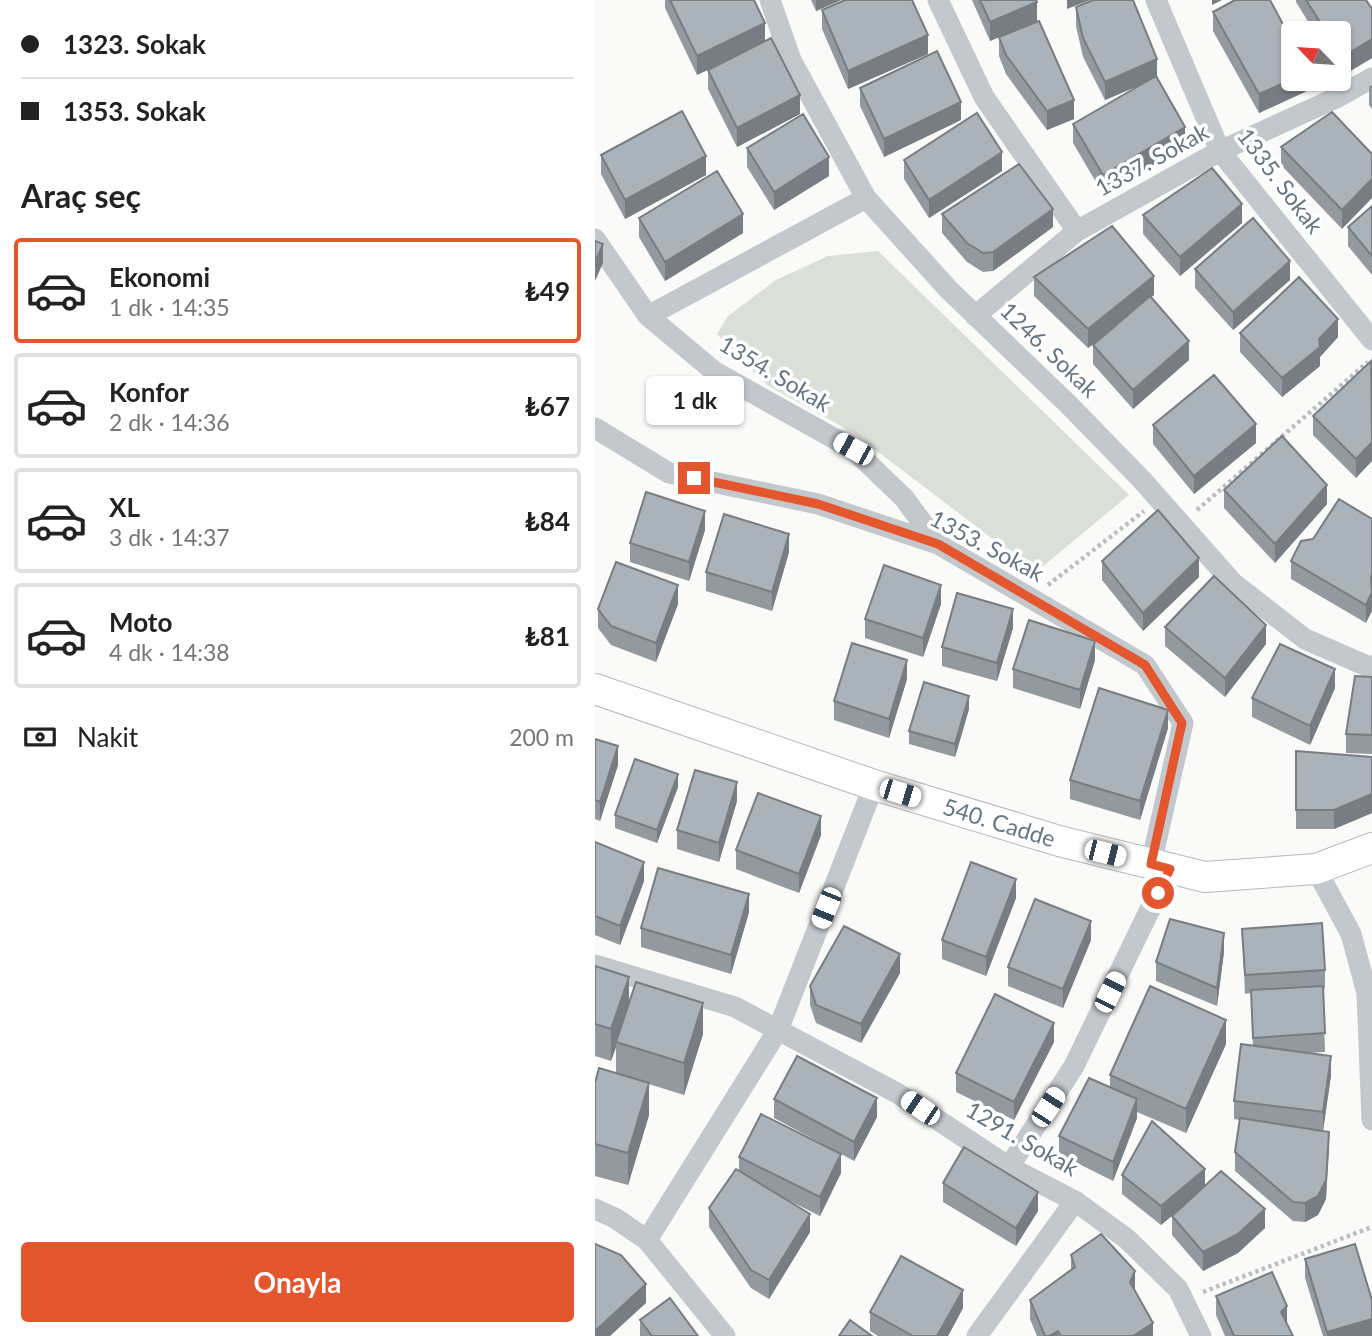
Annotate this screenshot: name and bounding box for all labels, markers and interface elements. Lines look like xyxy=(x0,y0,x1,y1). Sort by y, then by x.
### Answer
north arrow xyxy=(1281,21,1351,91)
map controls xyxy=(1281,21,1351,91)
text: 1323. Sokak xyxy=(63,28,206,60)
text: 1353. Sokak xyxy=(63,95,206,127)
street label: 1337. Sokak xyxy=(1090,116,1213,202)
street label: 1335. Sokak xyxy=(1232,122,1330,239)
text: Araç seç xyxy=(21,176,141,215)
icon: car xyxy=(25,259,88,322)
text: Ekonomi xyxy=(109,261,210,293)
text: ₺49 xyxy=(525,275,570,307)
text: 1 dk · 14:35 xyxy=(109,293,230,321)
street label: 1246. Sokak xyxy=(995,296,1105,403)
street label: 1354. Sokak xyxy=(715,329,837,417)
icon: car xyxy=(25,374,88,437)
text: Konfor xyxy=(109,376,189,408)
callout: 1 dk xyxy=(645,377,743,426)
text: 1 dk xyxy=(673,386,717,414)
text: ₺67 xyxy=(525,390,570,422)
text: 2 dk · 14:36 xyxy=(109,408,230,436)
car xyxy=(830,430,877,468)
route end xyxy=(678,462,710,494)
icon: car xyxy=(25,489,88,552)
text: XL xyxy=(109,491,140,523)
street label: 1353. Sokak xyxy=(926,503,1049,587)
text: ₺84 xyxy=(525,505,570,537)
text: 3 dk · 14:37 xyxy=(109,523,230,551)
icon: car xyxy=(25,604,88,667)
text: Moto xyxy=(109,606,172,638)
text: ₺81 xyxy=(525,620,570,652)
text: 4 dk · 14:38 xyxy=(109,638,230,666)
icon: cash xyxy=(21,718,59,756)
text: Nakit xyxy=(77,721,138,753)
text: 200 m xyxy=(509,723,574,751)
car xyxy=(877,777,924,809)
street label: 540. Cadde xyxy=(940,792,1059,852)
car xyxy=(1083,838,1128,868)
route start xyxy=(1142,877,1174,909)
car xyxy=(809,885,844,931)
car xyxy=(1092,969,1129,1015)
car xyxy=(1028,1084,1069,1130)
car xyxy=(897,1088,944,1128)
street label: 1291. Sokak xyxy=(961,1095,1084,1182)
button: Onayla xyxy=(21,1242,574,1322)

